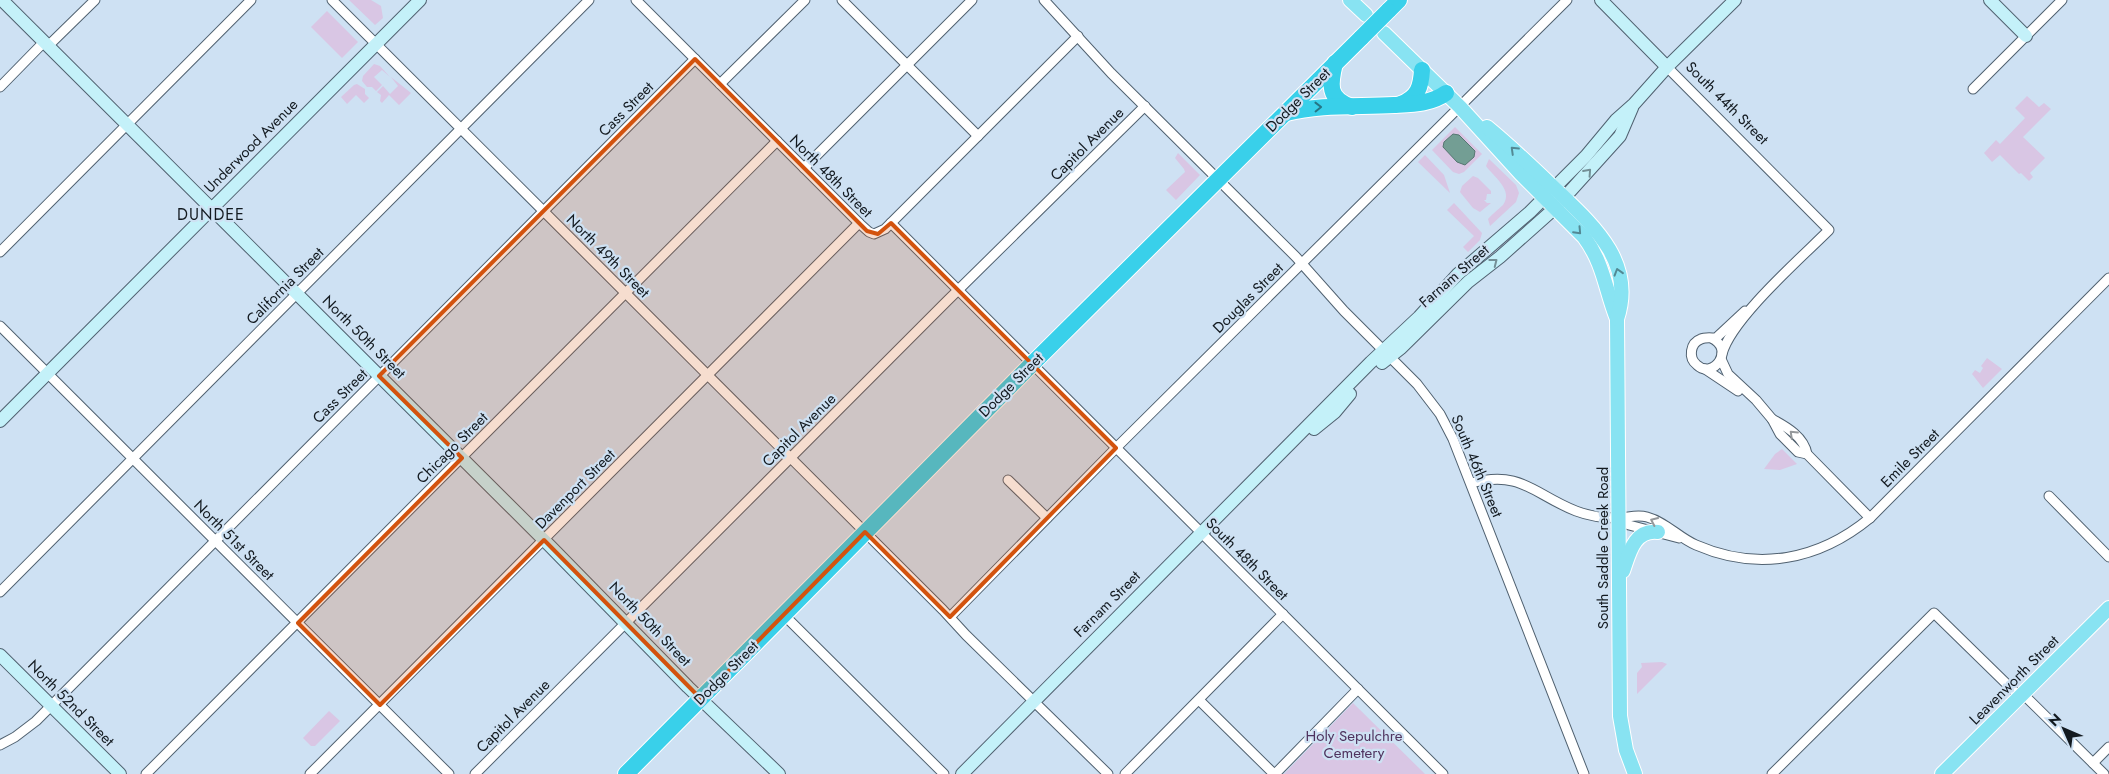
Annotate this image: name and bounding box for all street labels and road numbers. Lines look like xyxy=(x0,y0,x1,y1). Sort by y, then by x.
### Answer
street label: South 44th Street xyxy=(1680,56,1774,150)
street label: Dodge Street xyxy=(1261,62,1336,137)
street label: Cass Street xyxy=(594,76,659,141)
street label: Underwood Avenue xyxy=(199,94,303,198)
street label: Capitol Avenue xyxy=(1045,102,1129,186)
street label: North 48th Street xyxy=(784,129,878,223)
street label: North 49th Street xyxy=(561,209,655,303)
street label: Farnam Street xyxy=(1414,239,1494,313)
street label: California Street xyxy=(241,242,329,330)
street label: Douglas Street xyxy=(1208,257,1289,338)
street label: North 50th Street xyxy=(317,290,411,384)
street label: Dodge Street xyxy=(974,347,1049,422)
street label: Cass Street xyxy=(308,363,373,428)
street label: Capitol Avenue xyxy=(757,388,841,472)
street label: Chicago Street xyxy=(411,407,493,489)
street label: South 46th Street xyxy=(1445,411,1509,521)
street label: Emile Street xyxy=(1876,423,1945,492)
street label: Davenport Street xyxy=(530,444,620,534)
street label: South Saddle Creek Road xyxy=(1592,467,1614,629)
street label: North 51st Street xyxy=(189,495,280,586)
street label: South 48th Street xyxy=(1201,513,1294,606)
street label: Farnam Street xyxy=(1069,565,1146,642)
street label: North 50th Street xyxy=(604,577,696,672)
street label: Leavenworth Street xyxy=(1964,630,2064,730)
street label: Dodge Street xyxy=(689,635,764,710)
street label: North 52nd Street xyxy=(23,655,120,752)
street label: Capitol Avenue xyxy=(471,674,555,758)

